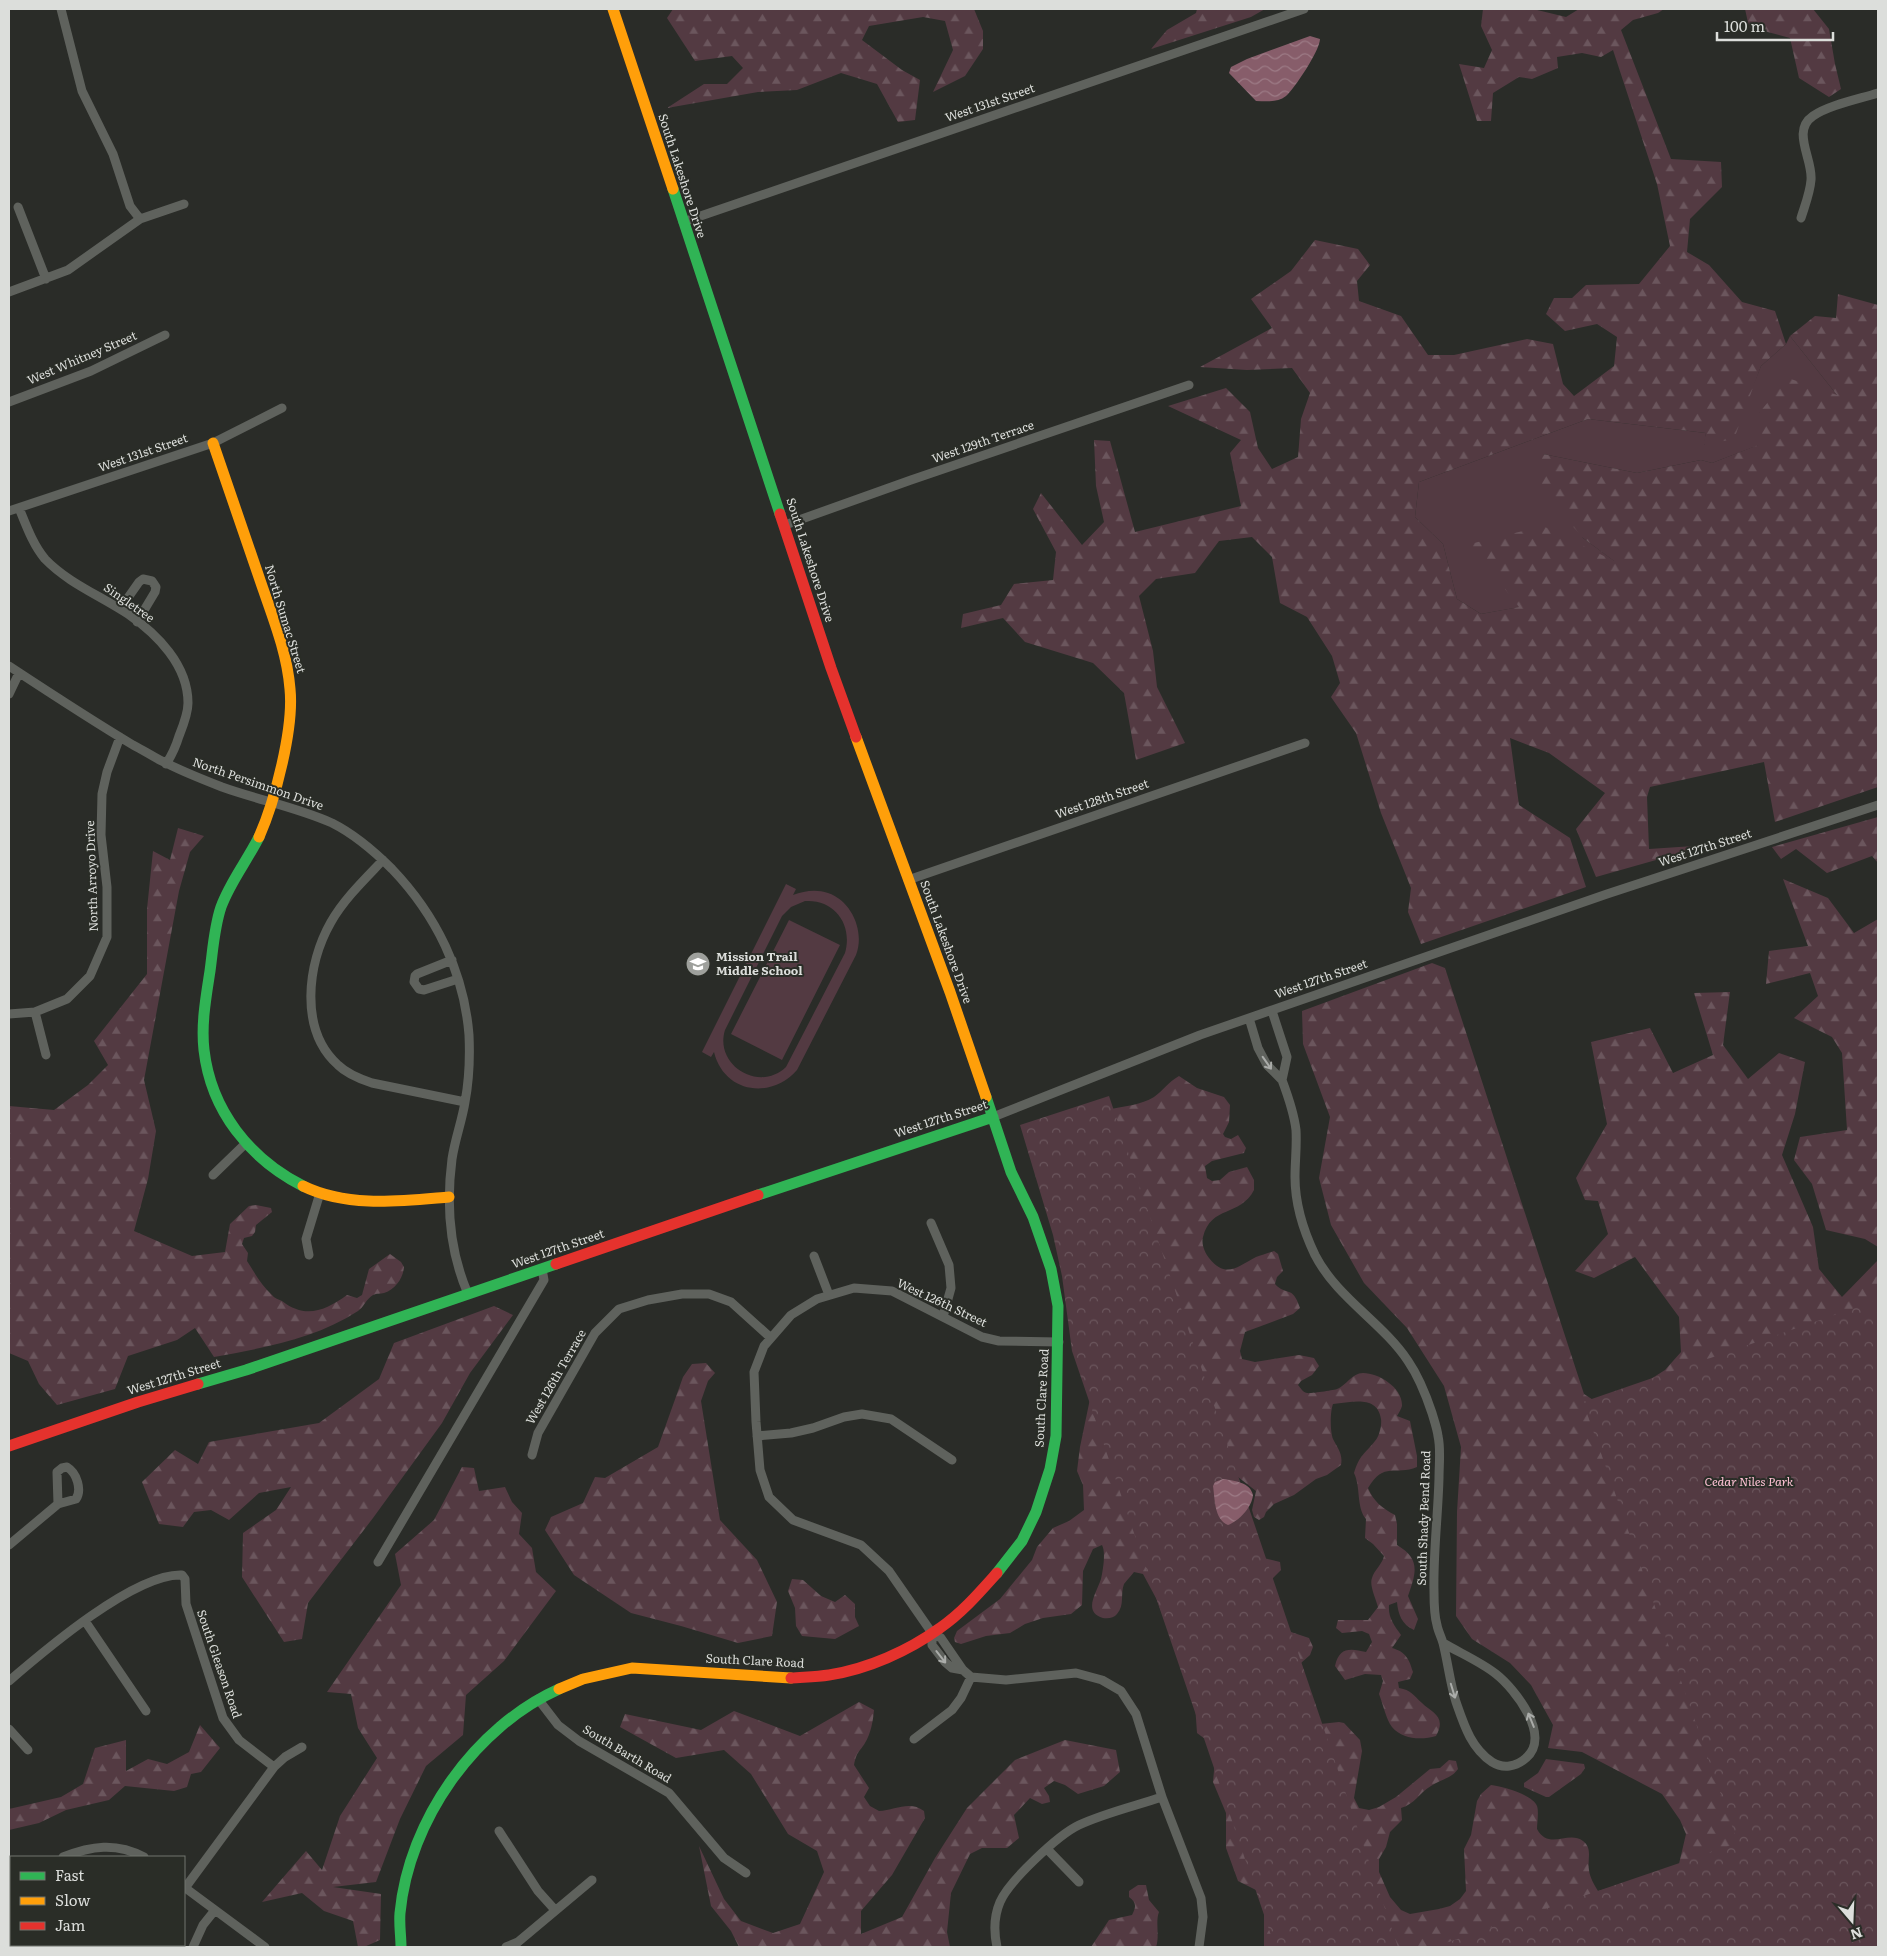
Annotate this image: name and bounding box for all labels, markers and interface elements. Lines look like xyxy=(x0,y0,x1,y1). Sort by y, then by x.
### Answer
scale bar xyxy=(1717,10,1833,42)
text: 100 m xyxy=(1724,14,1765,37)
street label: West 131st Street xyxy=(942,78,1037,126)
street label: South Lakeshore Drive xyxy=(654,111,712,240)
street label: West Whitney Street xyxy=(24,326,139,388)
street label: West 129th Terrace xyxy=(929,415,1036,467)
street label: West 131st Street xyxy=(95,428,190,476)
street label: South Lakeshore Drive xyxy=(782,495,840,624)
street label: North Sumac Street xyxy=(261,562,311,675)
street label: Singletree xyxy=(101,578,159,626)
street label: North Persimmon Drive xyxy=(190,752,326,814)
street label: West 128th Street xyxy=(1053,774,1151,822)
street label: North Arroyo Drive xyxy=(80,820,102,932)
street label: West 127th Street xyxy=(1656,823,1754,871)
street label: South Lakeshore Drive xyxy=(916,878,978,1006)
place label: Mission Trail Middle School xyxy=(716,947,803,979)
school or university icon: Mission Trail Middle School xyxy=(685,951,711,977)
street label: West 127th Street xyxy=(1272,954,1370,1002)
one-way arrow xyxy=(1262,1056,1272,1070)
street label: West 127th Street xyxy=(892,1094,990,1142)
street label: West 127th Street xyxy=(509,1224,607,1272)
street label: West 126th Street xyxy=(894,1273,991,1331)
street label: West 126th Terrace xyxy=(521,1326,590,1427)
street label: South Clare Road xyxy=(1029,1348,1053,1448)
street label: West 127th Street xyxy=(125,1353,223,1399)
street label: South Shady Bend Road xyxy=(1412,1449,1434,1586)
park label: Cedar Niles Park xyxy=(1705,1472,1794,1490)
street label: South Gleason Road xyxy=(193,1607,247,1721)
street label: South Clare Road xyxy=(705,1648,805,1672)
one-way arrow xyxy=(936,1650,947,1663)
one-way arrow xyxy=(1448,1683,1458,1699)
one-way arrow xyxy=(1525,1713,1535,1728)
street label: South Barth Road xyxy=(580,1719,676,1787)
legend xyxy=(10,1856,185,1946)
text: Fast xyxy=(55,1863,84,1886)
text: Slow xyxy=(55,1888,90,1911)
north arrow xyxy=(1827,1896,1877,1946)
text: Jam xyxy=(55,1913,86,1936)
text: N xyxy=(1848,1923,1865,1946)

